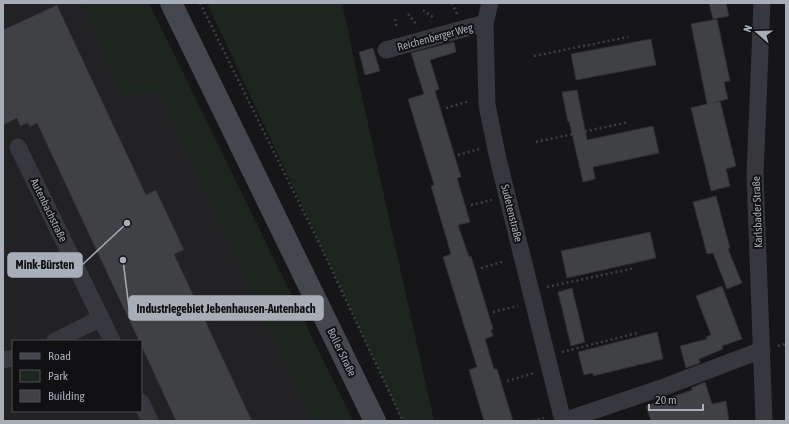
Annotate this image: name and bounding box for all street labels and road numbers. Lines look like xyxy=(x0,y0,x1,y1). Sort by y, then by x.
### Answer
street label: Reichenberger Weg xyxy=(396,21,474,53)
street label: Autenbachstraße xyxy=(28,176,70,244)
street label: Karlsbader Straße xyxy=(750,176,764,248)
street label: Sudetenstraße xyxy=(499,183,525,243)
street label: Boller Straße xyxy=(325,326,359,378)

